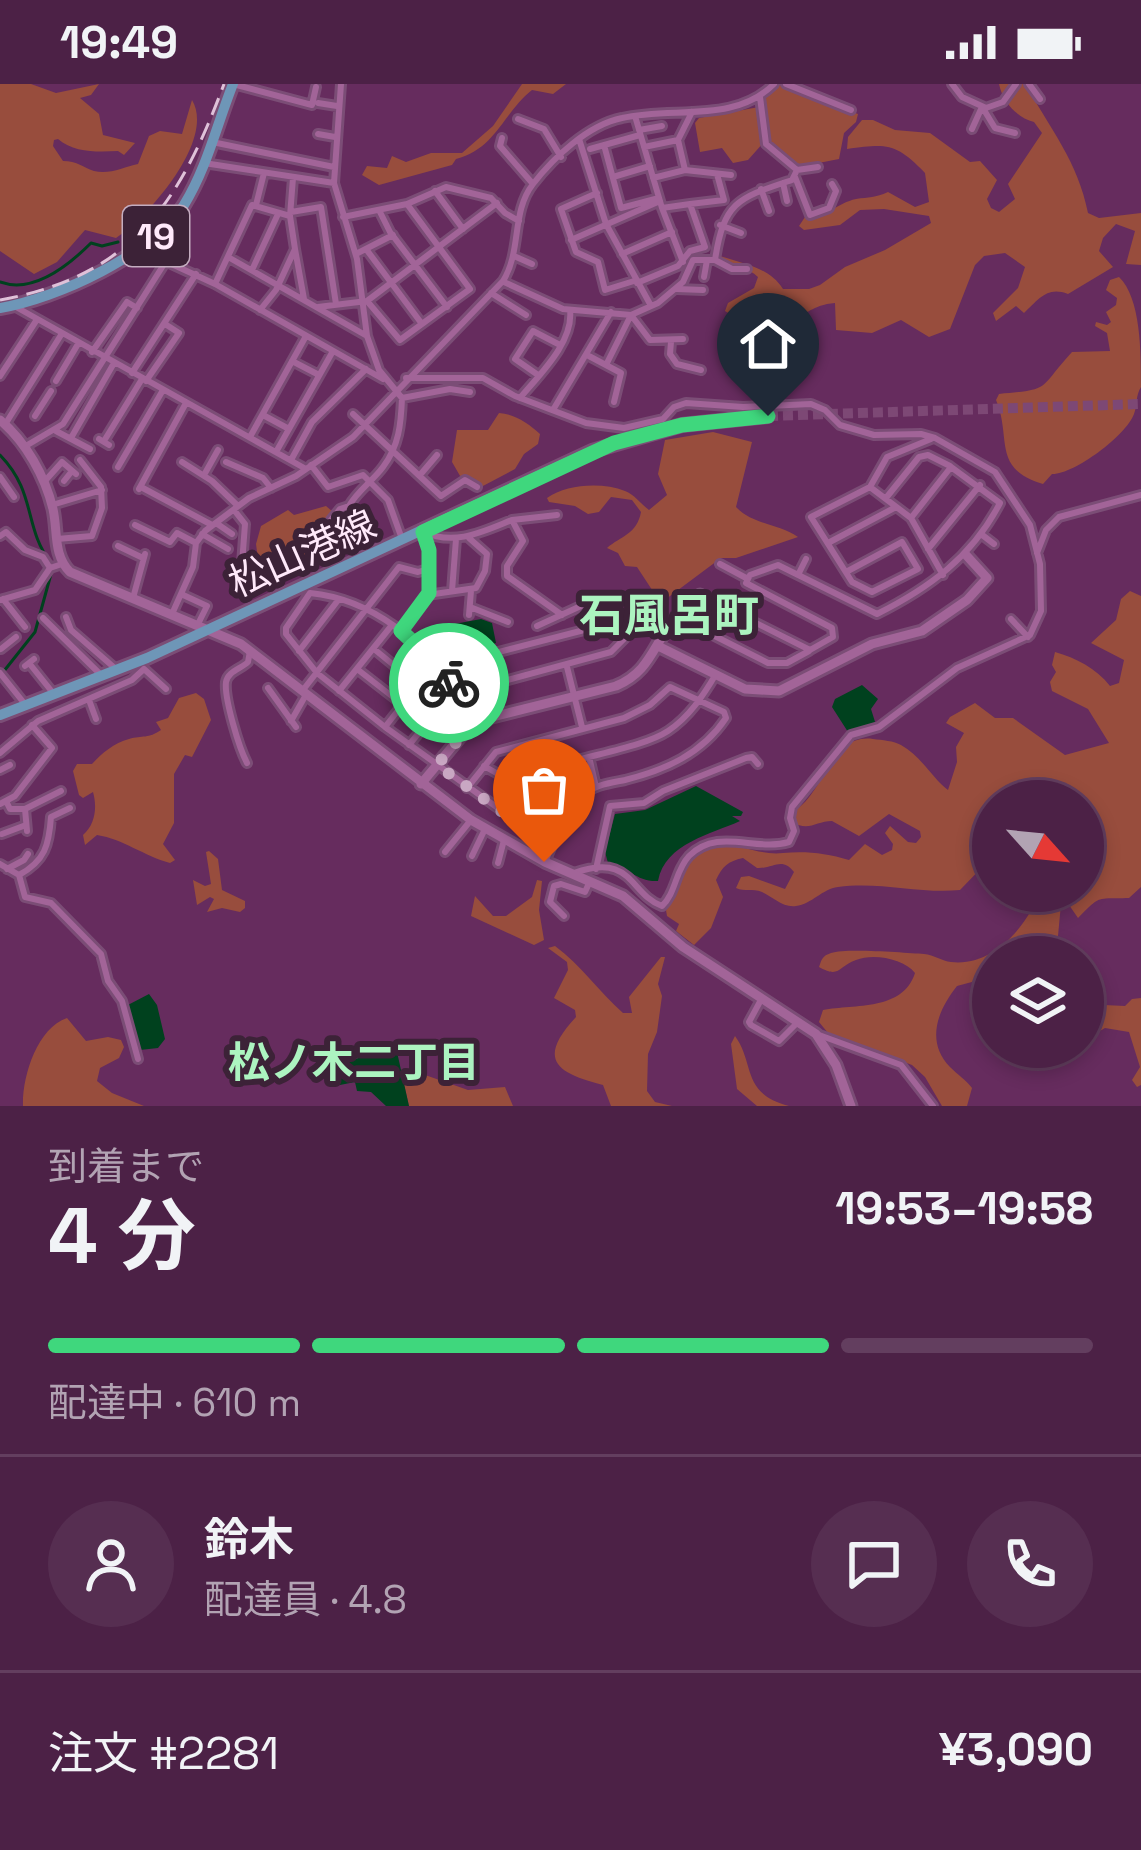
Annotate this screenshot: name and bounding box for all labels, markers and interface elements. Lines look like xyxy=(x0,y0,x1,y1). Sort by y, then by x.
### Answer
text: 19:49 xyxy=(60,14,178,71)
road number: 19 xyxy=(123,206,189,266)
pin xyxy=(717,293,819,416)
icon: home xyxy=(735,311,801,377)
street label: 松山港線 xyxy=(221,499,383,608)
district label: 石風呂町 xyxy=(579,587,759,644)
courier xyxy=(389,623,509,743)
icon: bike xyxy=(416,650,482,716)
pin xyxy=(493,739,595,862)
icon: bag xyxy=(511,757,577,823)
north arrow xyxy=(972,780,1104,912)
map controls xyxy=(972,780,1104,1068)
button: layers xyxy=(972,936,1104,1068)
district label: 松ノ木二丁目 xyxy=(228,1036,480,1089)
text: 到着まで xyxy=(48,1142,204,1191)
text: 19:53–19:58 xyxy=(835,1180,1093,1237)
text: 4 分 xyxy=(48,1186,195,1286)
text: 配達中 · 610 m xyxy=(48,1378,301,1427)
button: person xyxy=(48,1501,174,1627)
button: chat xyxy=(811,1501,937,1627)
button: phone xyxy=(967,1501,1093,1627)
text: 鈴木 xyxy=(204,1511,294,1568)
text: 配達員 · 4.8 xyxy=(204,1575,407,1624)
text: ¥3,090 xyxy=(939,1721,1093,1778)
text: 注文 #2281 xyxy=(48,1725,279,1782)

